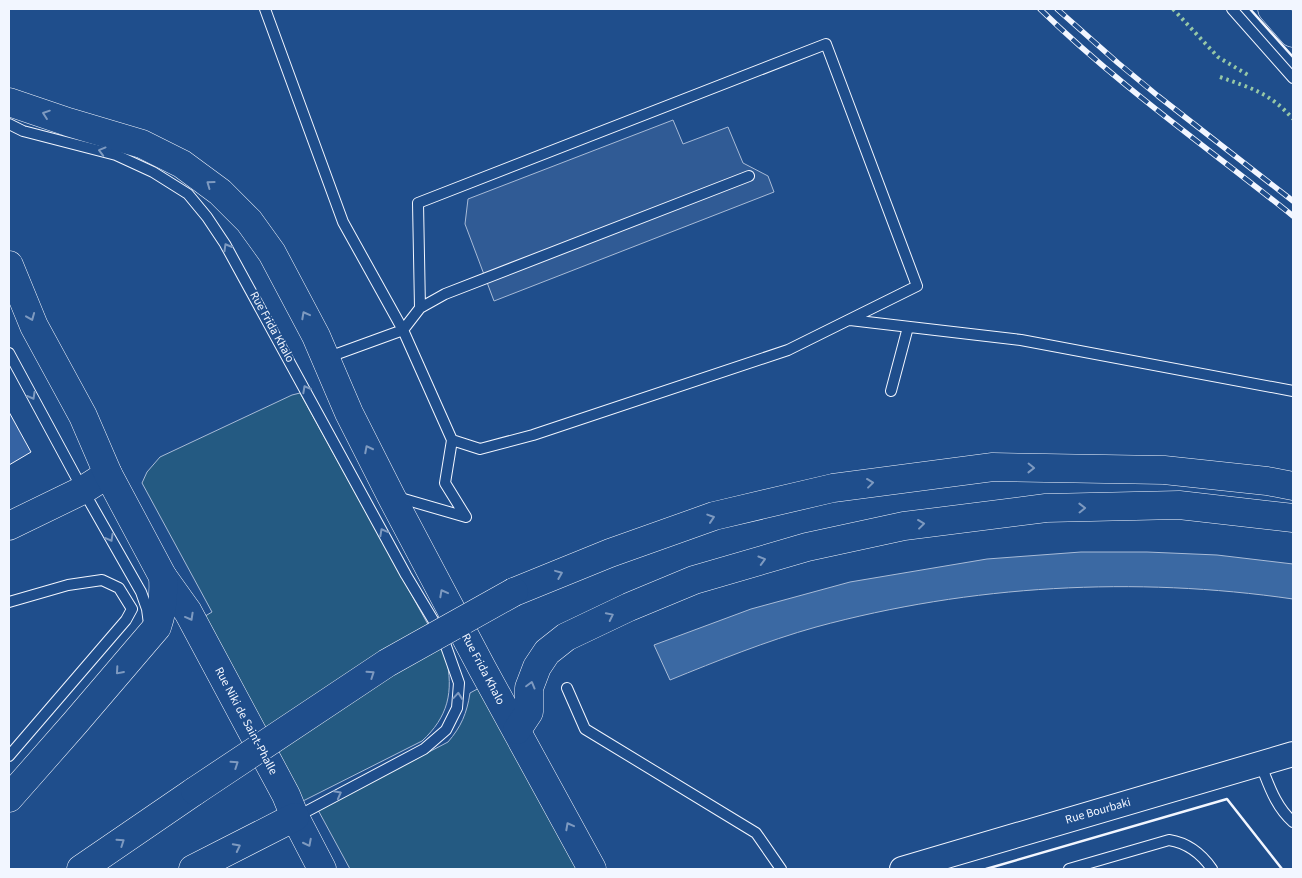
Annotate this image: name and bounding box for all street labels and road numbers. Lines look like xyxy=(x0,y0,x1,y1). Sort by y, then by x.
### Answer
street label: Rue Frida Khalo xyxy=(245,288,299,366)
street label: Rue Frida Khalo xyxy=(457,630,509,708)
street label: Rue Niki de Saint-Phalle xyxy=(210,664,282,778)
street label: Rue Bourbaki xyxy=(1063,794,1133,828)

